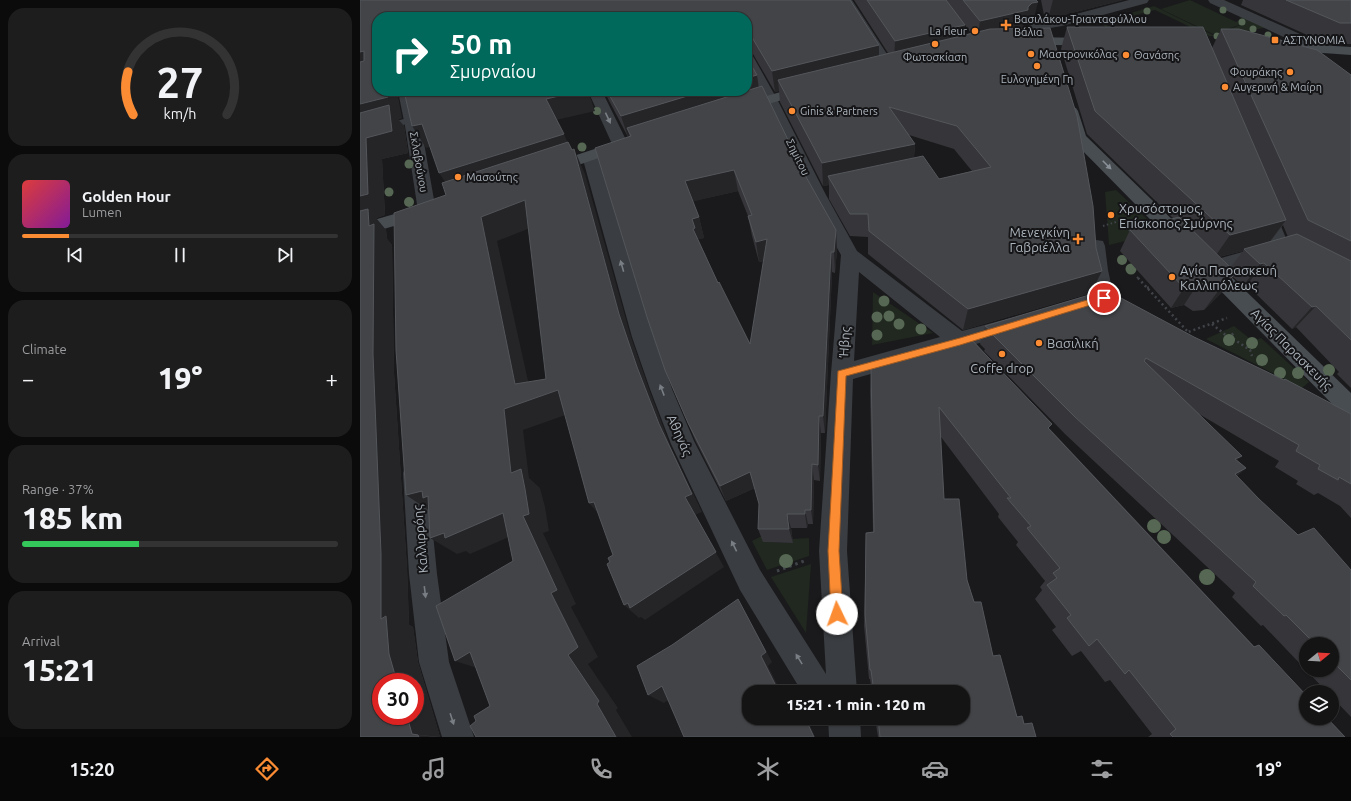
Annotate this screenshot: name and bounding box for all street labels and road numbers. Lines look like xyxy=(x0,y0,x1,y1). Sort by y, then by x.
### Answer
street label: Σκλαβούνου xyxy=(408,131,430,193)
street label: Σημίτου xyxy=(784,137,812,177)
street label: Αγίας Παρασκευής xyxy=(1248,306,1335,393)
street label: Ήβης xyxy=(836,326,853,359)
street label: Αθηνάς xyxy=(664,412,695,458)
street label: Καλλιρρόης xyxy=(410,504,431,574)

